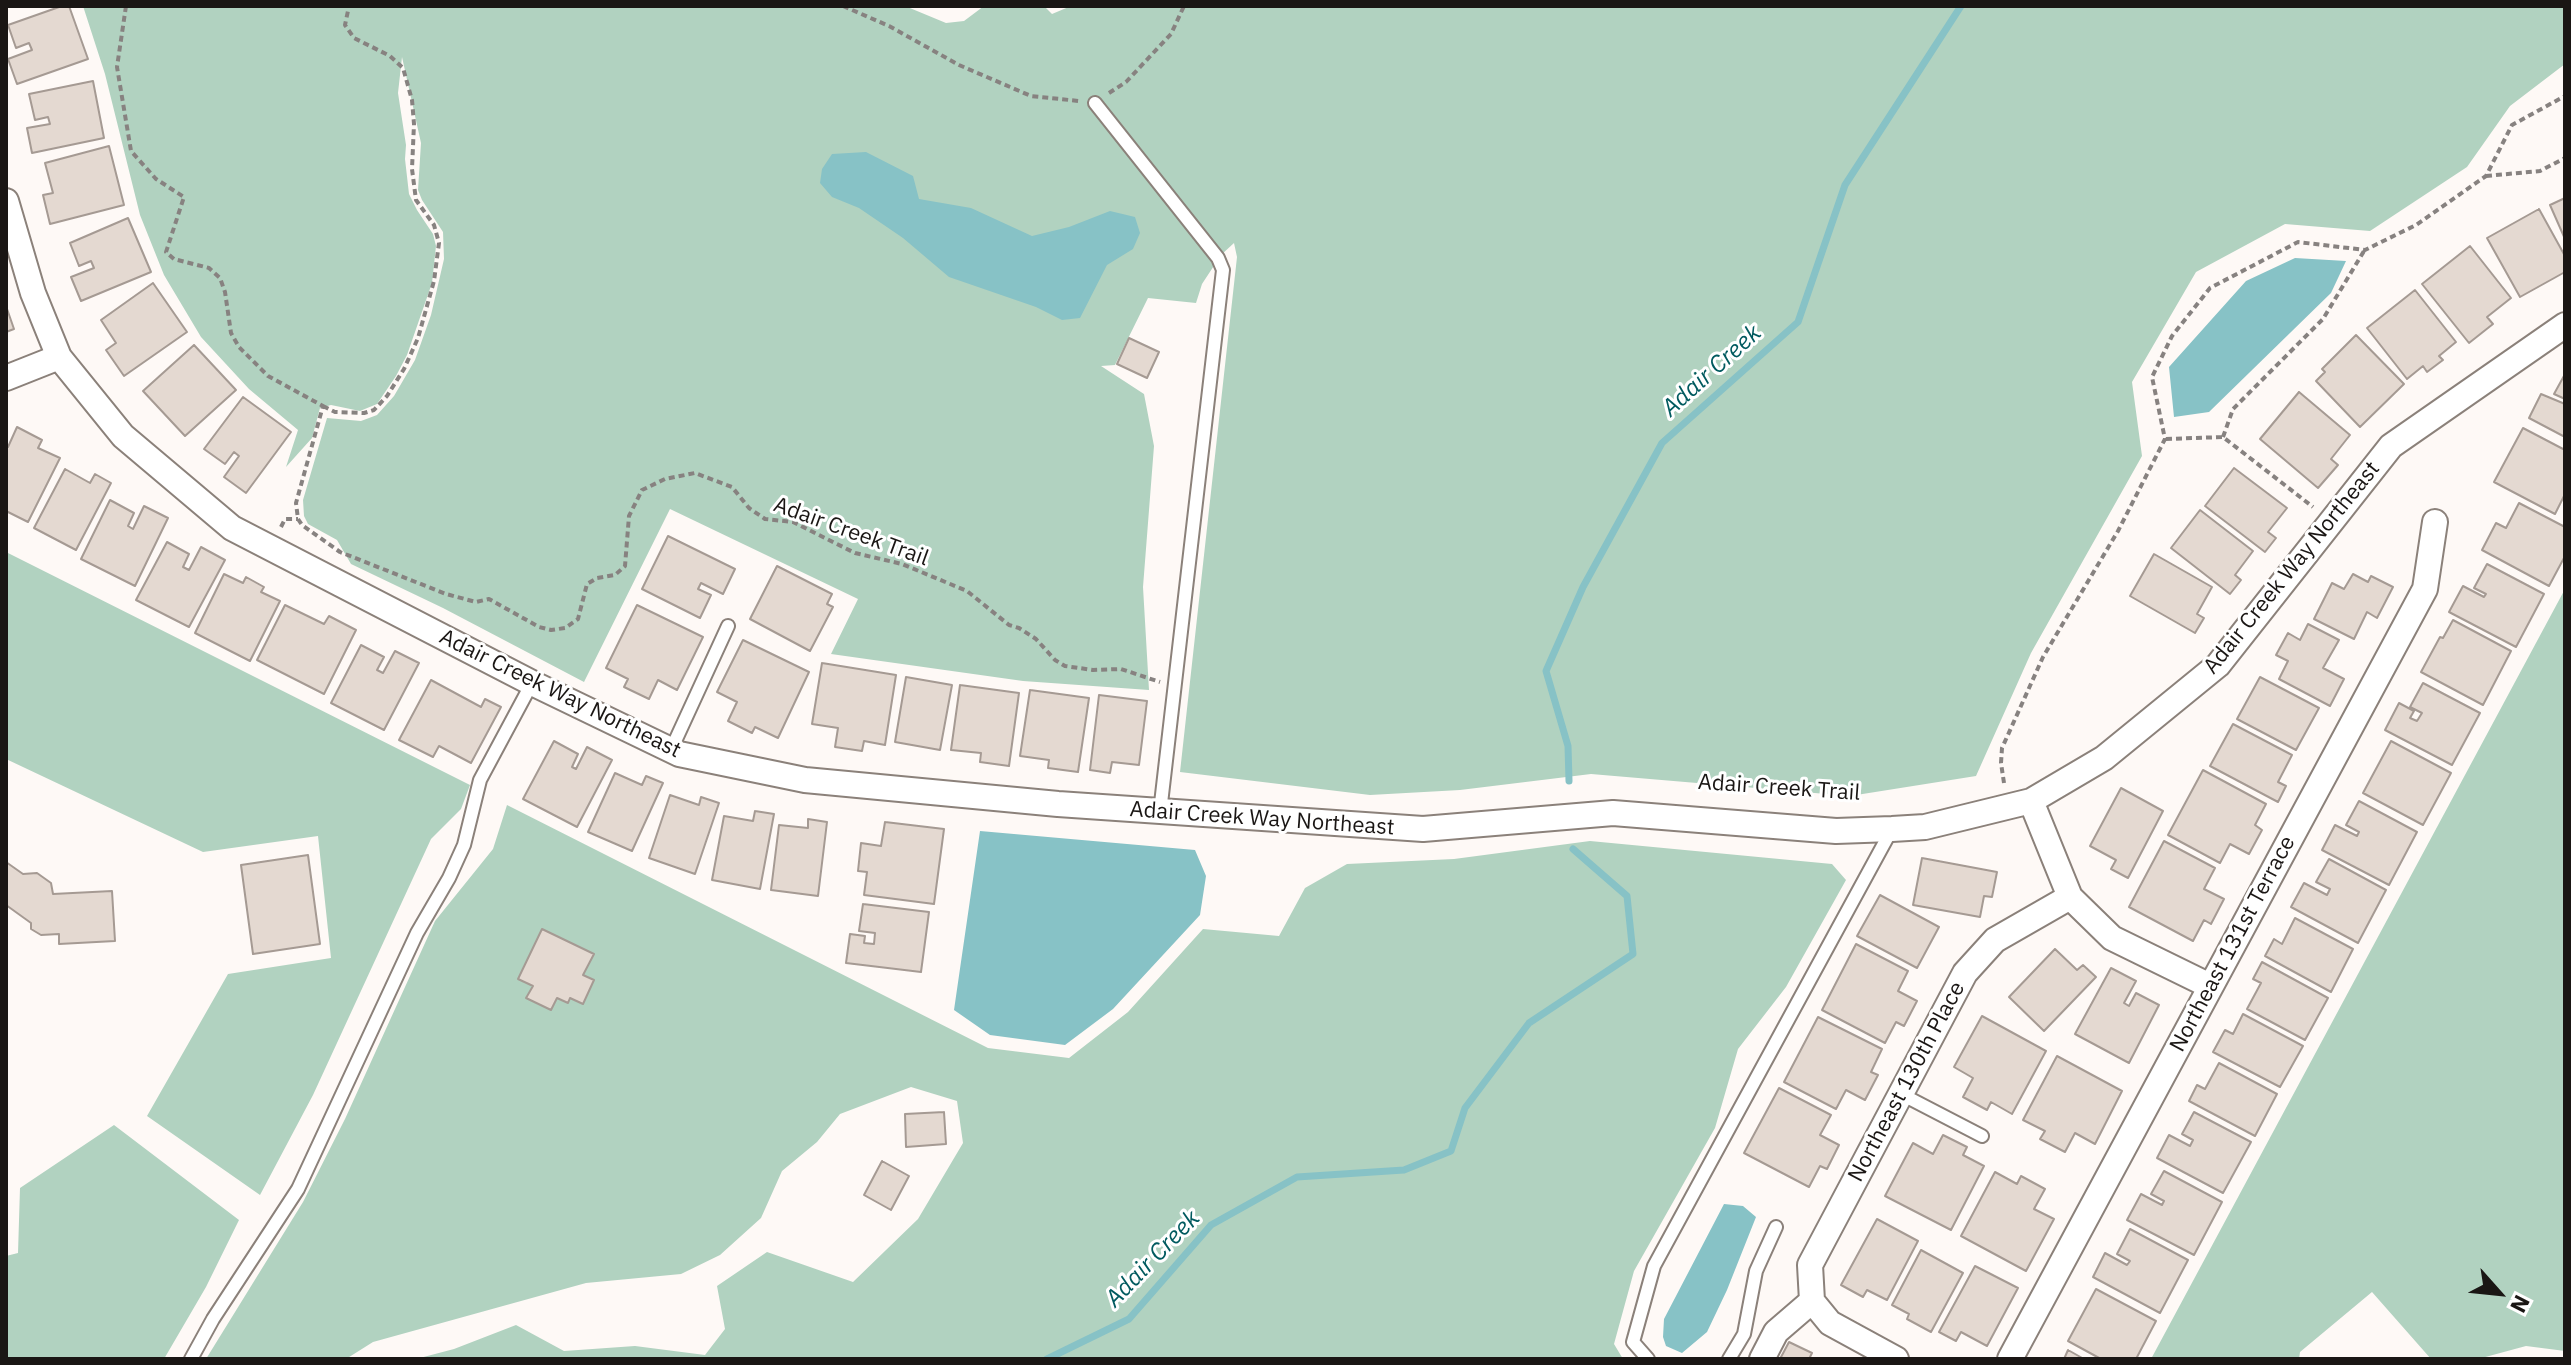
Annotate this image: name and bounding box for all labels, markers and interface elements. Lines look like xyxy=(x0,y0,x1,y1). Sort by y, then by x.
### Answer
water label: Adair Creek xyxy=(1657,319,1767,423)
street label: Adair Creek Way Northeast xyxy=(2198,457,2386,679)
street label: Adair Creek Trail xyxy=(770,492,932,572)
street label: Adair Creek Way Northeast xyxy=(435,624,685,764)
street label: Adair Creek Trail xyxy=(1697,769,1861,807)
street label: Adair Creek Way Northeast xyxy=(1129,797,1395,841)
street label: Northeast 131st Terrace xyxy=(2165,832,2301,1056)
street label: Northeast 130th Place xyxy=(1843,978,1971,1186)
water label: Adair Creek xyxy=(1100,1205,1206,1313)
north arrow xyxy=(2459,1253,2539,1333)
text: N xyxy=(2504,1290,2537,1318)

